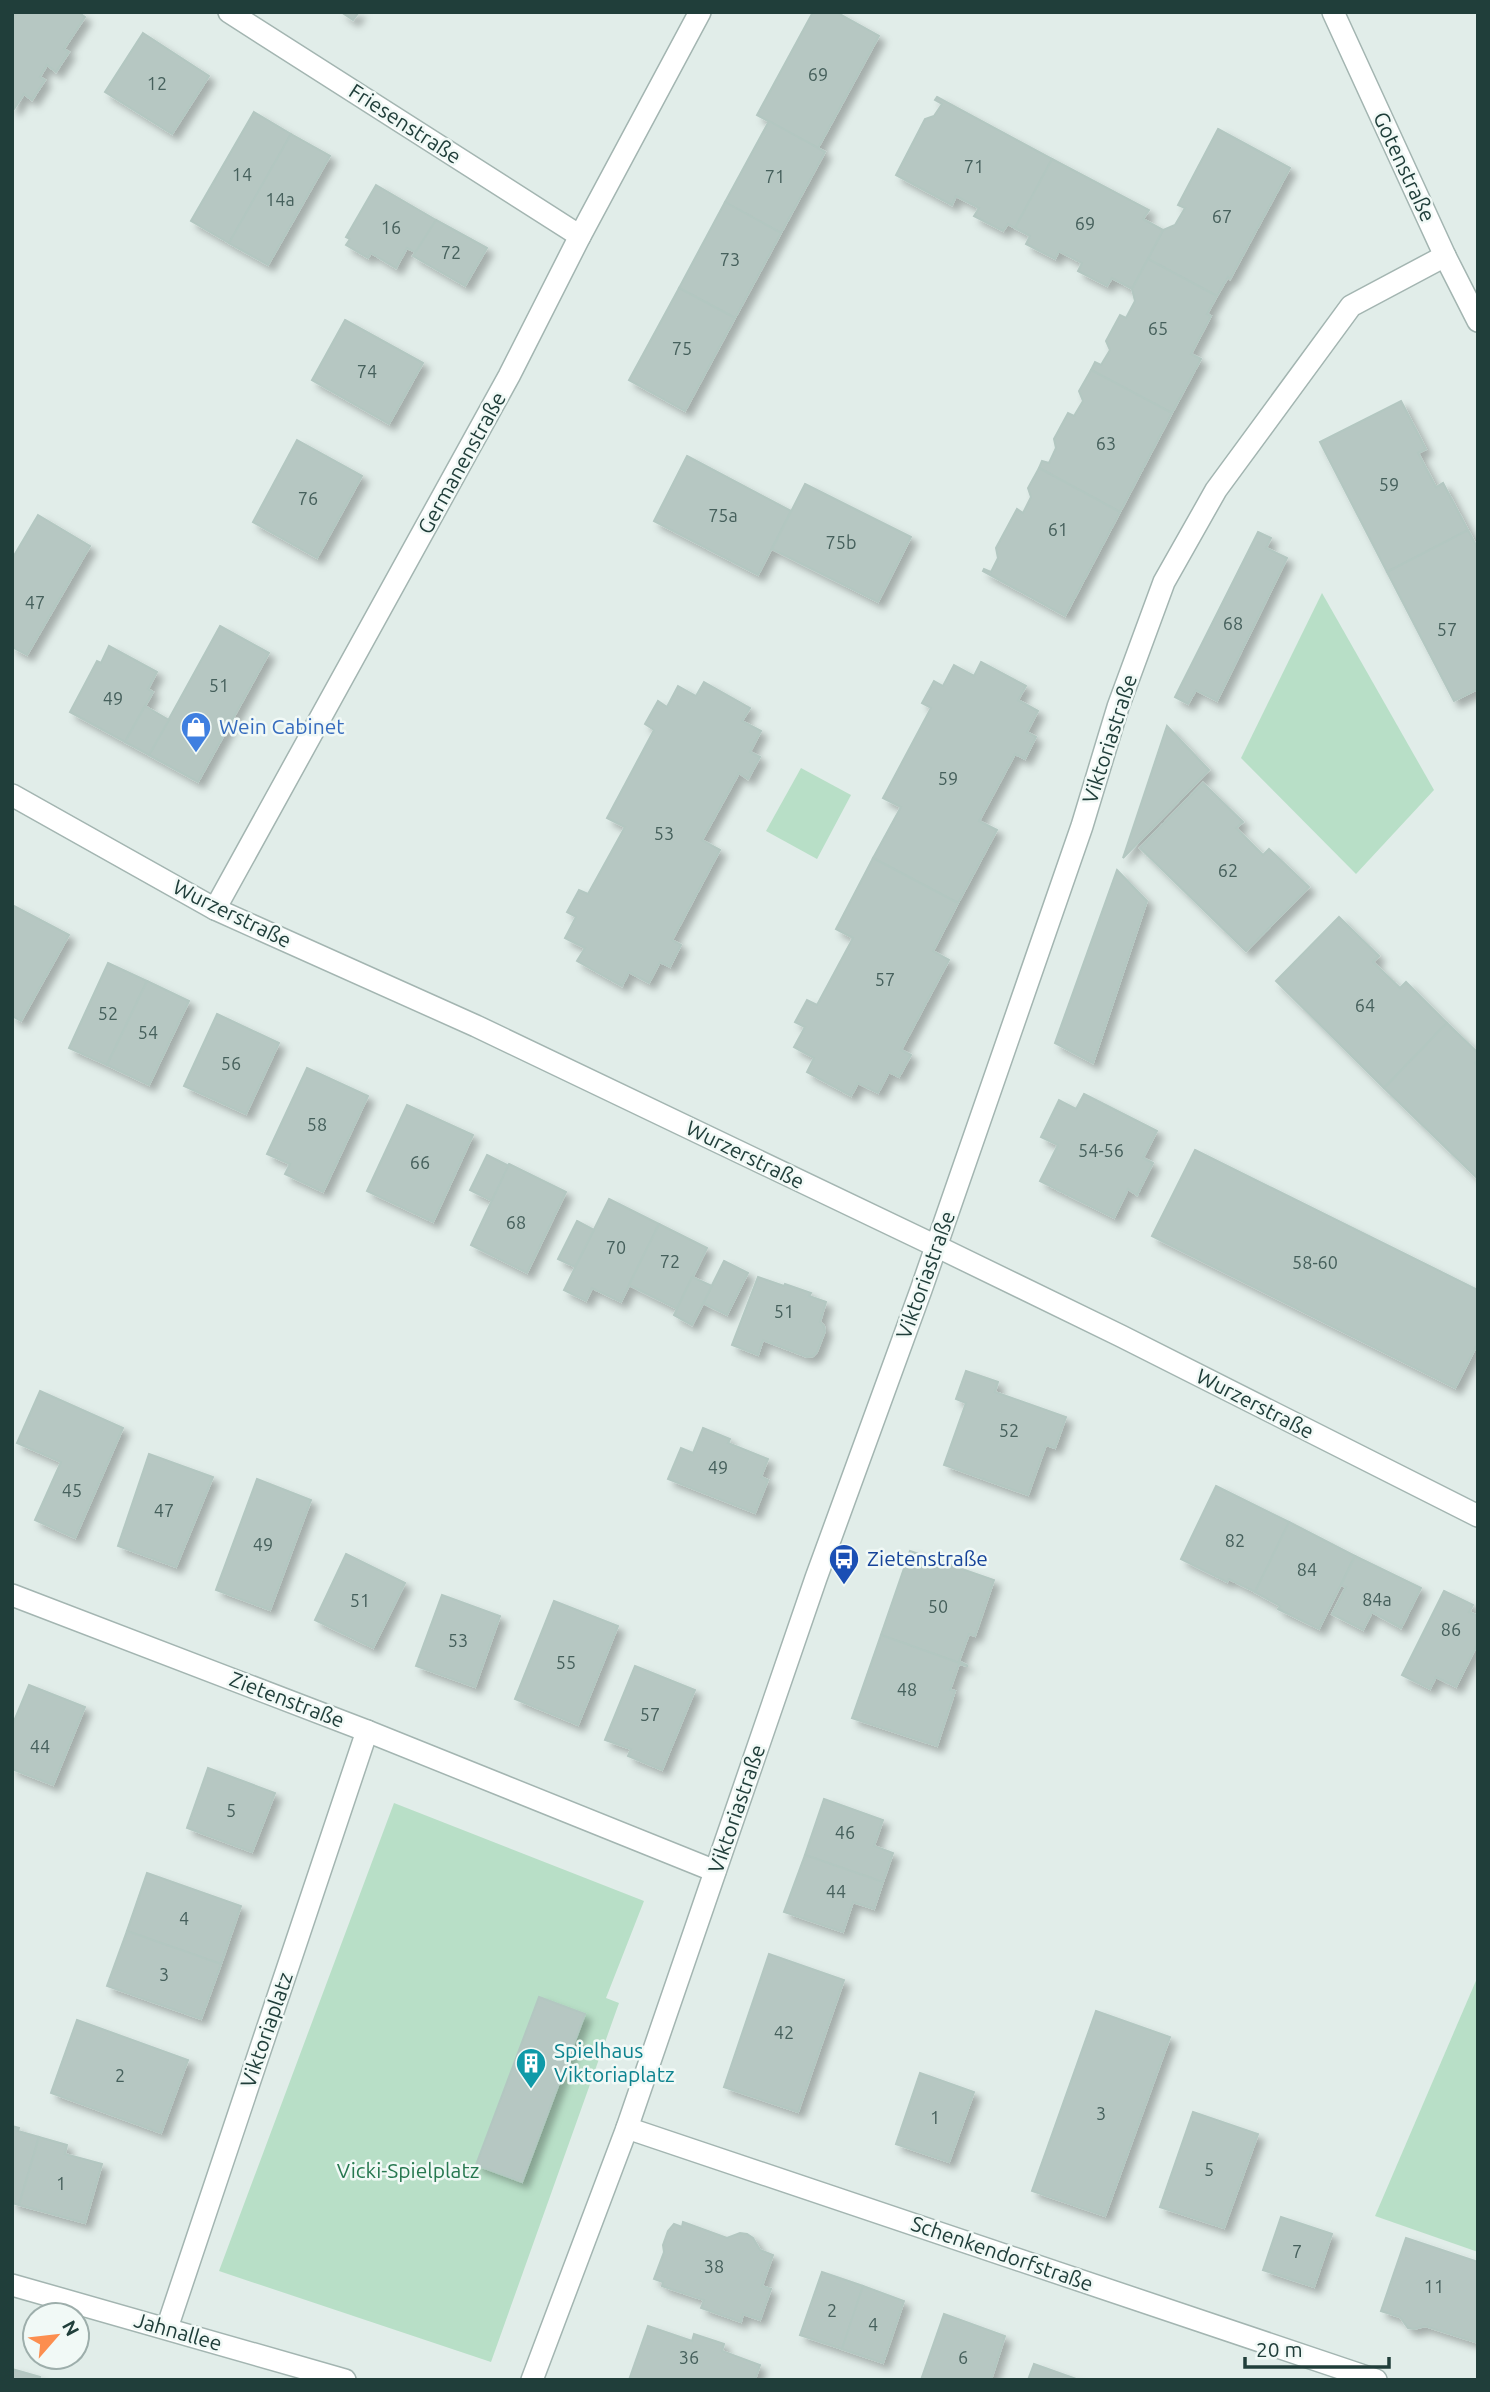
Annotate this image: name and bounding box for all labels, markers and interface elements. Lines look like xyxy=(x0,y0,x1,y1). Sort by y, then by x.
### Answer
house number: 69 xyxy=(808,64,828,84)
house number: 12 xyxy=(147,73,167,93)
street label: Friesenstraße xyxy=(345,78,466,168)
street label: Gotenstraße xyxy=(1369,108,1441,225)
house number: 71 xyxy=(964,156,984,176)
house number: 14 xyxy=(232,164,252,184)
house number: 71 xyxy=(765,166,785,186)
house number: 14a xyxy=(265,189,295,209)
house number: 67 xyxy=(1212,206,1232,226)
house number: 69 xyxy=(1075,213,1095,233)
house number: 16 xyxy=(381,217,401,237)
house number: 72 xyxy=(441,242,461,262)
house number: 73 xyxy=(720,249,740,269)
house number: 65 xyxy=(1148,318,1168,338)
house number: 75 xyxy=(672,338,692,358)
house number: 74 xyxy=(357,361,377,381)
street label: Germanenstraße xyxy=(412,387,510,538)
house number: 63 xyxy=(1096,433,1116,453)
house number: 59 xyxy=(1379,474,1399,494)
house number: 76 xyxy=(298,488,318,508)
house number: 75a xyxy=(708,505,738,525)
house number: 61 xyxy=(1048,519,1068,539)
house number: 75b xyxy=(826,532,856,552)
house number: 47 xyxy=(25,592,45,612)
house number: 68 xyxy=(1223,613,1243,633)
house number: 57 xyxy=(1437,619,1457,639)
street label: Viktoriastraße xyxy=(1077,671,1141,806)
house number: 51 xyxy=(209,675,229,695)
house number: 49 xyxy=(103,688,123,708)
shop icon: Wein Cabinet xyxy=(179,710,213,754)
place label: Wein Cabinet xyxy=(219,714,345,738)
house number: 59 xyxy=(938,768,958,788)
house number: 53 xyxy=(654,823,674,843)
house number: 62 xyxy=(1218,860,1238,880)
street label: Wurzerstraße xyxy=(169,874,295,952)
house number: 57 xyxy=(875,969,895,989)
house number: 64 xyxy=(1355,995,1375,1015)
house number: 52 xyxy=(98,1003,118,1023)
house number: 54 xyxy=(138,1022,158,1042)
house number: 56 xyxy=(221,1053,241,1073)
house number: 58 xyxy=(307,1114,327,1134)
street label: Wurzerstraße xyxy=(682,1115,808,1193)
house number: 54-56 xyxy=(1078,1140,1124,1160)
house number: 66 xyxy=(410,1152,430,1172)
street label: Viktoriastraße xyxy=(891,1207,959,1342)
house number: 68 xyxy=(506,1212,526,1232)
house number: 70 xyxy=(606,1237,626,1257)
house number: 72 xyxy=(660,1251,680,1271)
house number: 58-60 xyxy=(1292,1252,1338,1272)
house number: 51 xyxy=(774,1301,794,1321)
street label: Wurzerstraße xyxy=(1193,1363,1318,1443)
house number: 52 xyxy=(999,1420,1019,1440)
house number: 49 xyxy=(708,1457,728,1477)
house number: 45 xyxy=(62,1480,82,1500)
house number: 47 xyxy=(154,1500,174,1520)
house number: 82 xyxy=(1225,1530,1245,1550)
house number: 49 xyxy=(253,1534,273,1554)
bus stop icon: Zietenstraße xyxy=(827,1542,861,1586)
place label: Zietenstraße xyxy=(867,1546,988,1570)
house number: 84 xyxy=(1297,1559,1317,1579)
house number: 84a xyxy=(1362,1589,1392,1609)
house number: 51 xyxy=(350,1590,370,1610)
house number: 50 xyxy=(928,1596,948,1616)
house number: 86 xyxy=(1441,1619,1461,1639)
house number: 53 xyxy=(448,1630,468,1650)
house number: 55 xyxy=(556,1652,576,1672)
street label: Zietenstraße xyxy=(227,1666,348,1732)
house number: 48 xyxy=(897,1679,917,1699)
house number: 57 xyxy=(640,1704,660,1724)
house number: 44 xyxy=(30,1736,50,1756)
street label: Viktoriastraße xyxy=(703,1741,769,1876)
house number: 5 xyxy=(226,1800,236,1820)
house number: 46 xyxy=(835,1822,855,1842)
house number: 44 xyxy=(826,1881,846,1901)
house number: 4 xyxy=(179,1908,189,1928)
house number: 3 xyxy=(159,1964,169,1984)
street label: Viktoriaplatz xyxy=(235,1969,297,2091)
house number: 42 xyxy=(774,2022,794,2042)
place label: Spielhaus Viktoriaplatz xyxy=(554,2038,675,2086)
building icon: Spielhaus Viktoriaplatz xyxy=(514,2046,548,2090)
house number: 2 xyxy=(115,2065,125,2085)
house number: 3 xyxy=(1096,2103,1106,2123)
house number: 1 xyxy=(930,2107,940,2127)
park label: Vicki-Spielplatz xyxy=(337,2158,479,2182)
house number: 5 xyxy=(1204,2159,1214,2179)
house number: 1 xyxy=(56,2173,66,2193)
street label: Schenkendorfstraße xyxy=(908,2211,1097,2296)
house number: 7 xyxy=(1292,2241,1302,2261)
house number: 38 xyxy=(704,2256,724,2276)
house number: 11 xyxy=(1424,2276,1444,2296)
house number: 2 xyxy=(827,2300,837,2320)
north arrow xyxy=(21,2301,91,2371)
street label: Jahnallee xyxy=(132,2307,225,2355)
house number: 4 xyxy=(868,2314,878,2334)
text: N xyxy=(58,2317,84,2339)
scale bar xyxy=(1245,2326,1388,2370)
text: 20 m xyxy=(1256,2337,1303,2361)
house number: 36 xyxy=(679,2347,699,2367)
house number: 6 xyxy=(958,2347,968,2367)

